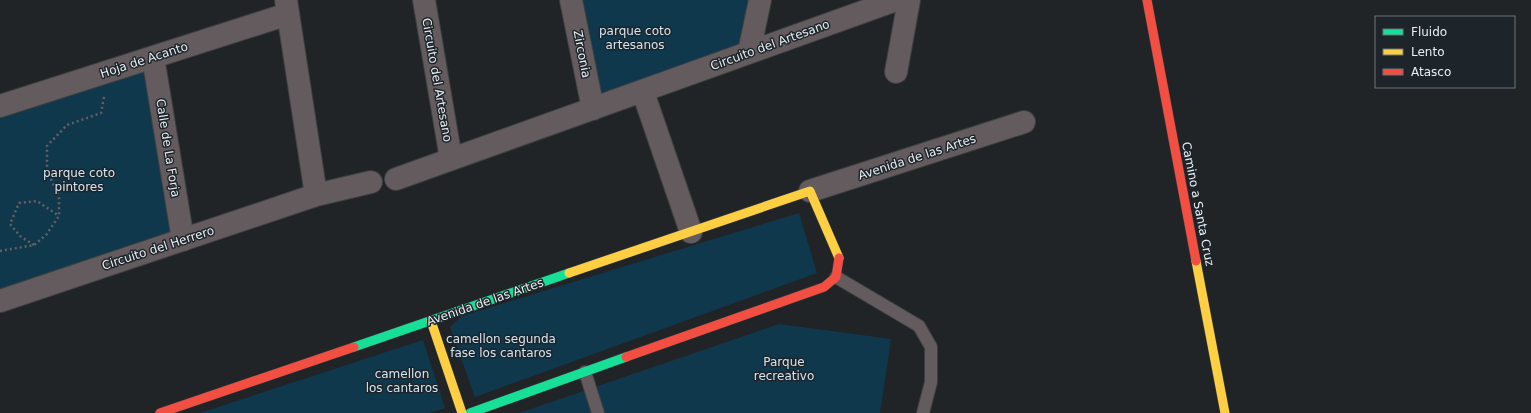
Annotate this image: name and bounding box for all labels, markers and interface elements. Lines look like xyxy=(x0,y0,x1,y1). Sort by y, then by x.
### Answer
legend xyxy=(1375,16,1515,88)
street label: Circuito del Artesano xyxy=(419,17,455,143)
street label: Circuito del Artesano xyxy=(709,17,831,73)
park label: parque coto artesanos xyxy=(599,24,671,52)
text: Fluido xyxy=(1411,25,1447,39)
street label: Zirconia xyxy=(571,29,593,79)
street label: Hoja de Acanto xyxy=(98,39,190,81)
text: Lento xyxy=(1411,45,1445,59)
text: Atasco xyxy=(1411,65,1451,79)
street label: Calle de La Forja xyxy=(153,98,183,198)
street label: Avenida de las Artes xyxy=(856,131,978,183)
street label: Camino a Santa Cruz xyxy=(1179,141,1217,267)
park label: parque coto pintores xyxy=(43,166,115,194)
street label: Circuito del Herrero xyxy=(100,223,216,273)
street label: Avenida de las Artes xyxy=(425,275,545,329)
park label: camellon segunda fase los cantaros xyxy=(446,332,556,360)
park label: Parque recreativo xyxy=(754,355,814,383)
park label: camellon los cantaros xyxy=(366,367,438,395)

